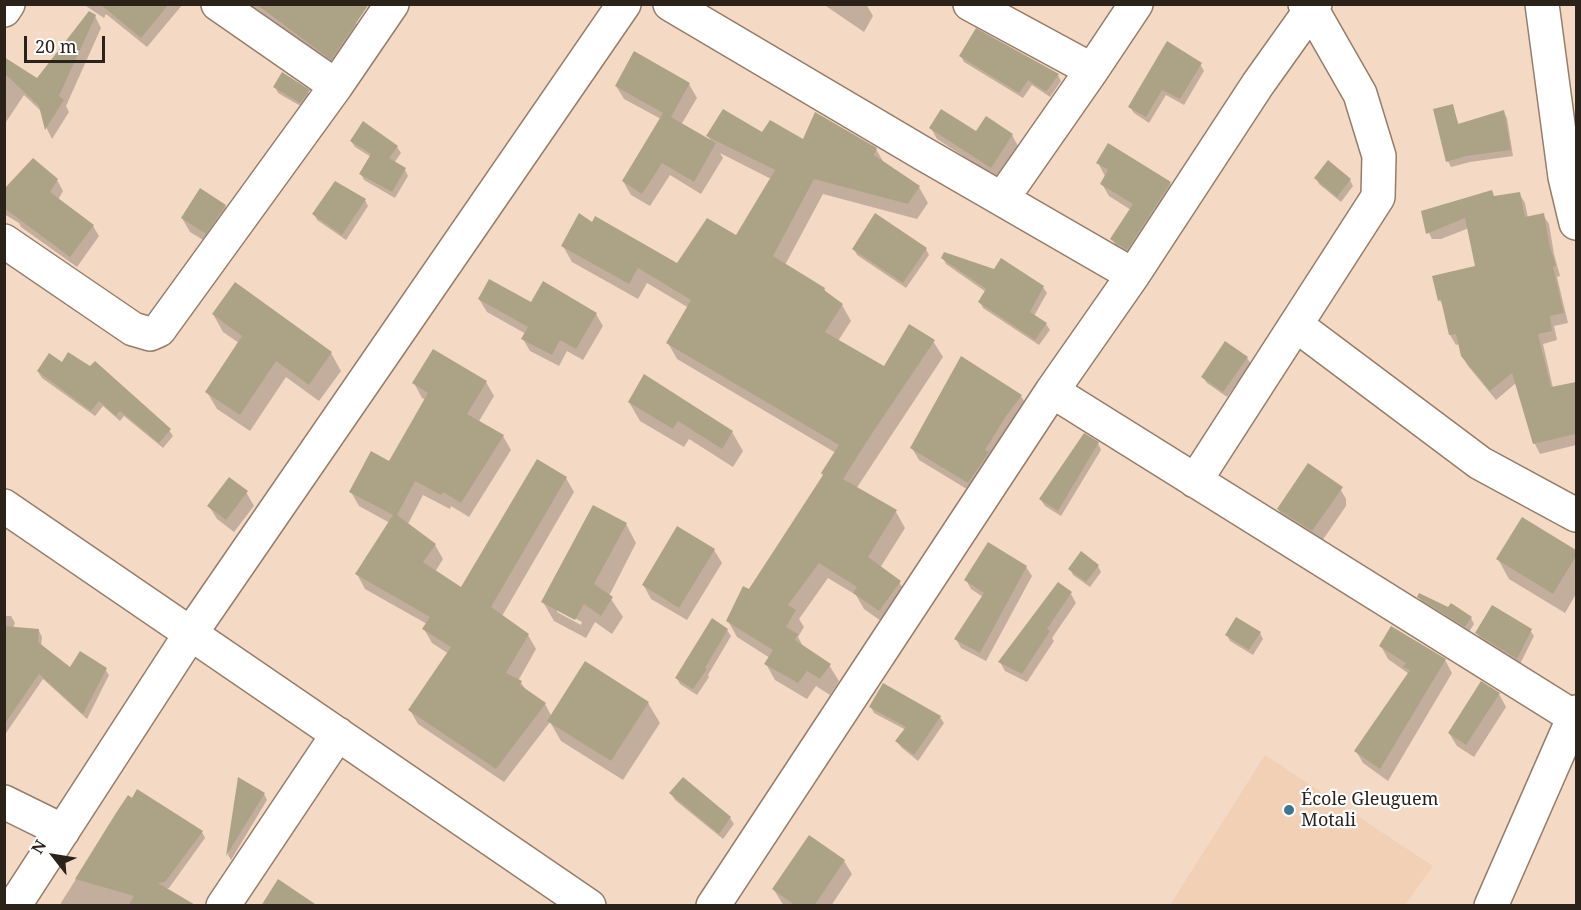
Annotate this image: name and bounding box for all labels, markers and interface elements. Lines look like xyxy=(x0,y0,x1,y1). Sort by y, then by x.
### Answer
scale bar xyxy=(27,24,108,62)
text: 20 m xyxy=(35,34,77,58)
place label: École Gleuguem Motali xyxy=(1301,789,1439,832)
marker: École Gleuguem Motali xyxy=(1282,803,1296,817)
north arrow xyxy=(24,826,84,886)
text: N xyxy=(26,836,51,858)

